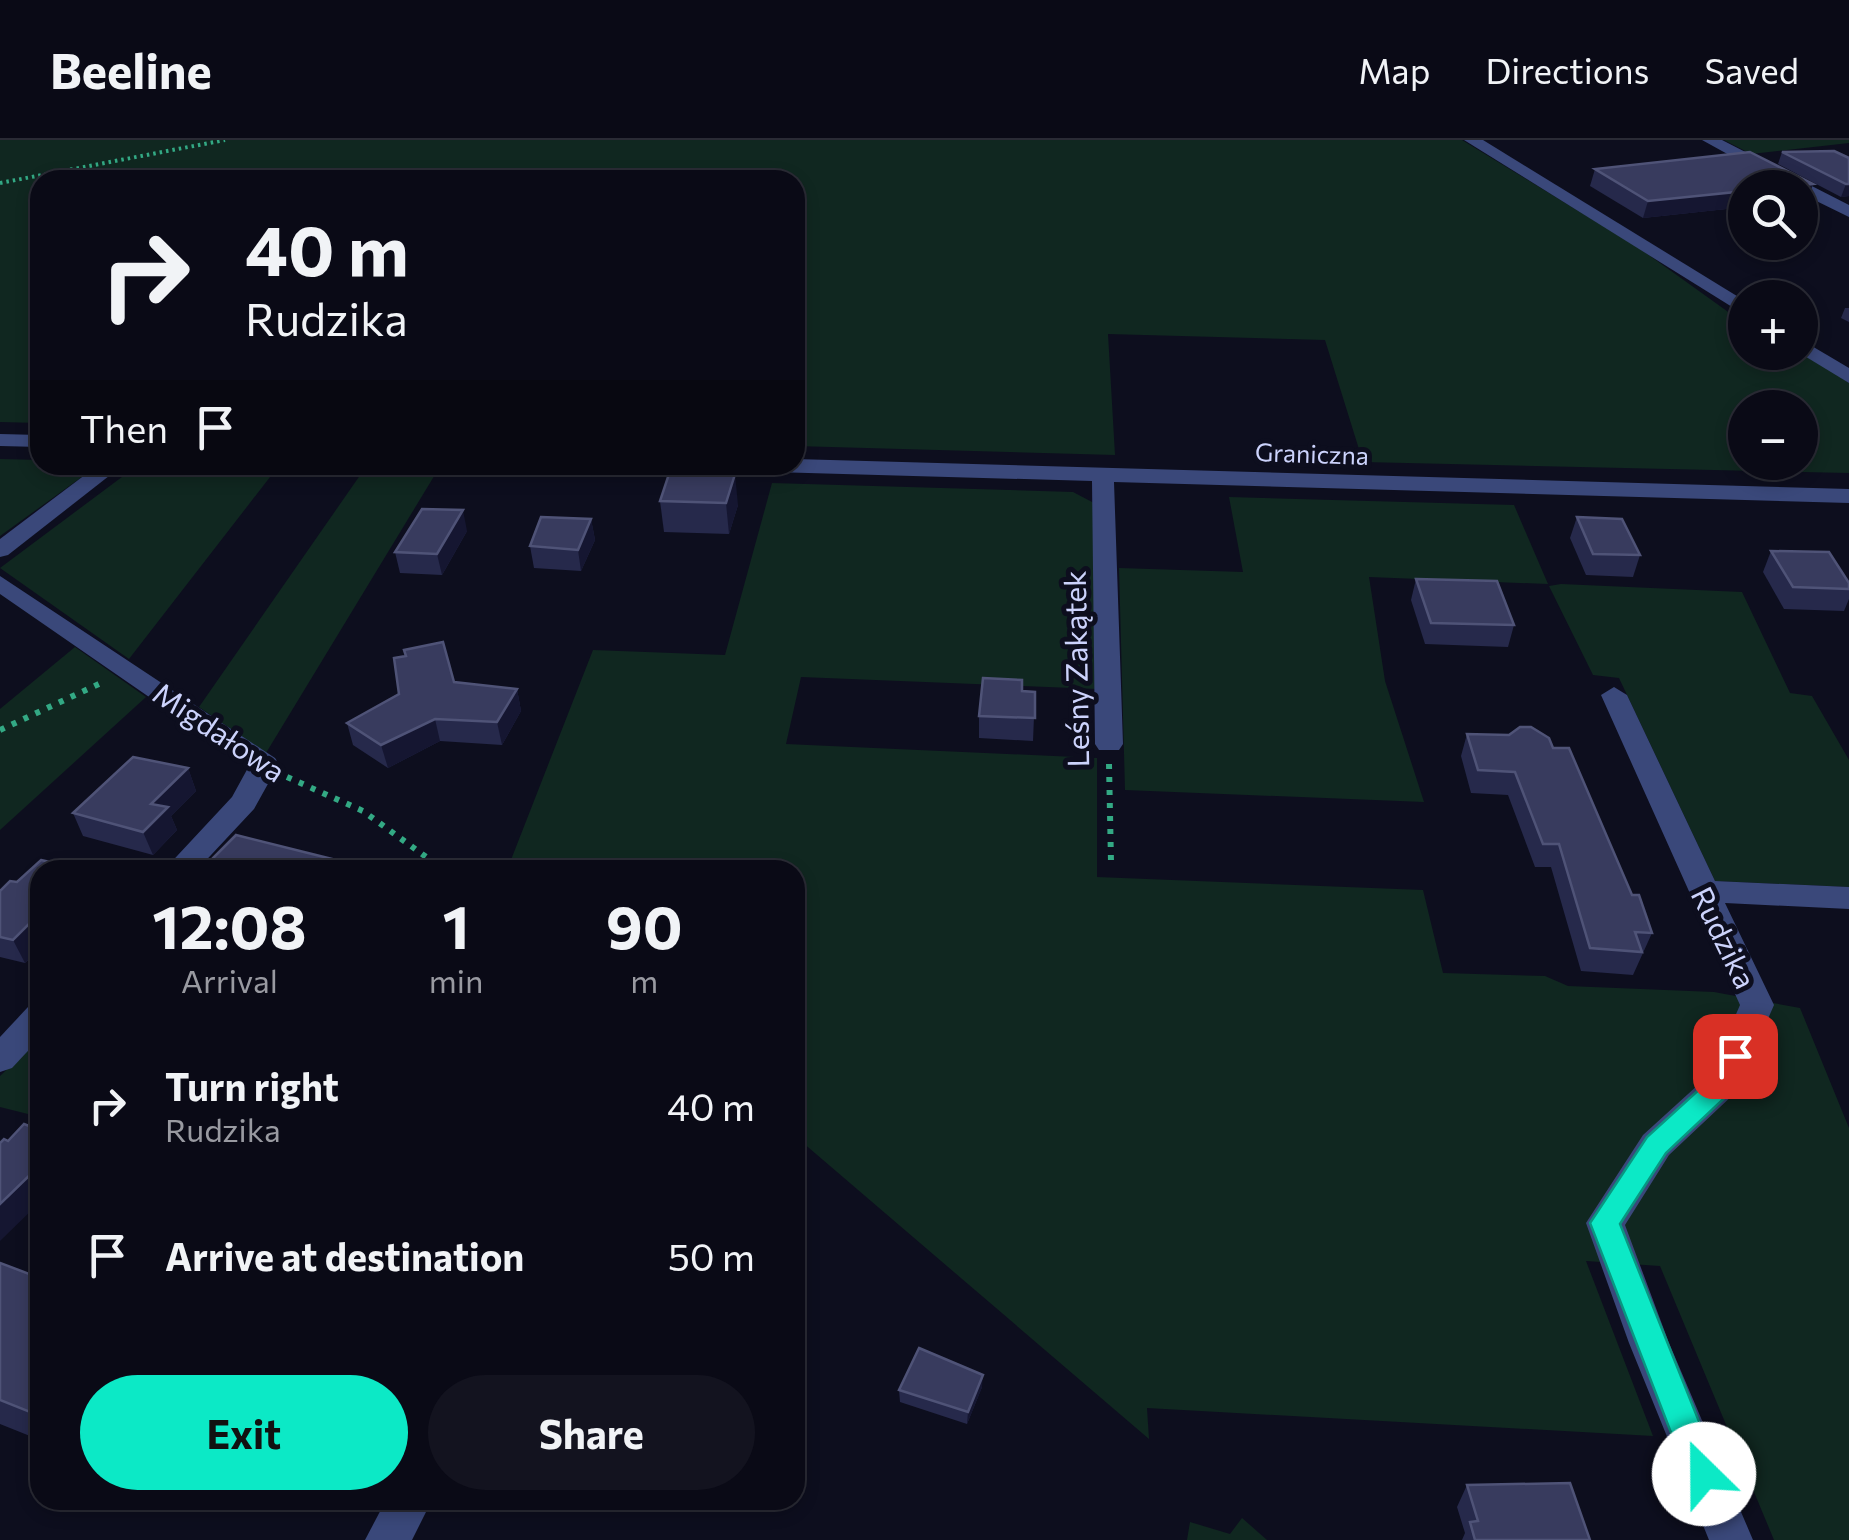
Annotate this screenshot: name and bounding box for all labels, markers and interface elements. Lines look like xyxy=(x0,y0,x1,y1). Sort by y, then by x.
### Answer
text: Beeline xyxy=(50,40,212,99)
text: Map xyxy=(1358,48,1430,91)
text: Directions xyxy=(1485,48,1650,91)
text: Saved xyxy=(1705,48,1799,91)
map controls xyxy=(1728,170,1818,480)
button: search xyxy=(1728,170,1818,260)
text: 40 m xyxy=(245,205,409,290)
icon: right xyxy=(80,210,210,340)
button: + xyxy=(1728,280,1818,370)
text: Rudzika xyxy=(245,290,408,345)
button: − xyxy=(1728,390,1818,480)
icon: arrive xyxy=(188,400,243,455)
text: Then xyxy=(80,404,168,451)
street label: Graniczna xyxy=(1254,436,1370,470)
street label: Leśny Zakątek xyxy=(1055,570,1095,768)
street label: Migdałowa xyxy=(147,673,293,789)
street label: Rudzika xyxy=(1685,880,1765,994)
text: 12:08 xyxy=(152,888,307,961)
text: 1 xyxy=(443,888,470,961)
text: 90 xyxy=(606,888,683,961)
text: Arrival xyxy=(181,960,278,1000)
text: min xyxy=(429,960,483,1000)
text: m xyxy=(630,960,658,1000)
pin xyxy=(1693,1014,1778,1099)
icon: arrive xyxy=(1708,1029,1763,1084)
text: Turn right xyxy=(165,1062,339,1109)
icon: right xyxy=(80,1078,135,1133)
text: 40 m xyxy=(667,1082,755,1129)
text: Rudzika xyxy=(165,1109,281,1149)
icon: arrive xyxy=(80,1228,135,1283)
text: Arrive at destination xyxy=(165,1232,524,1279)
text: 50 m xyxy=(668,1232,755,1279)
button: Exit xyxy=(80,1375,408,1490)
button: Share xyxy=(428,1375,755,1490)
position arrow xyxy=(1652,1422,1756,1526)

